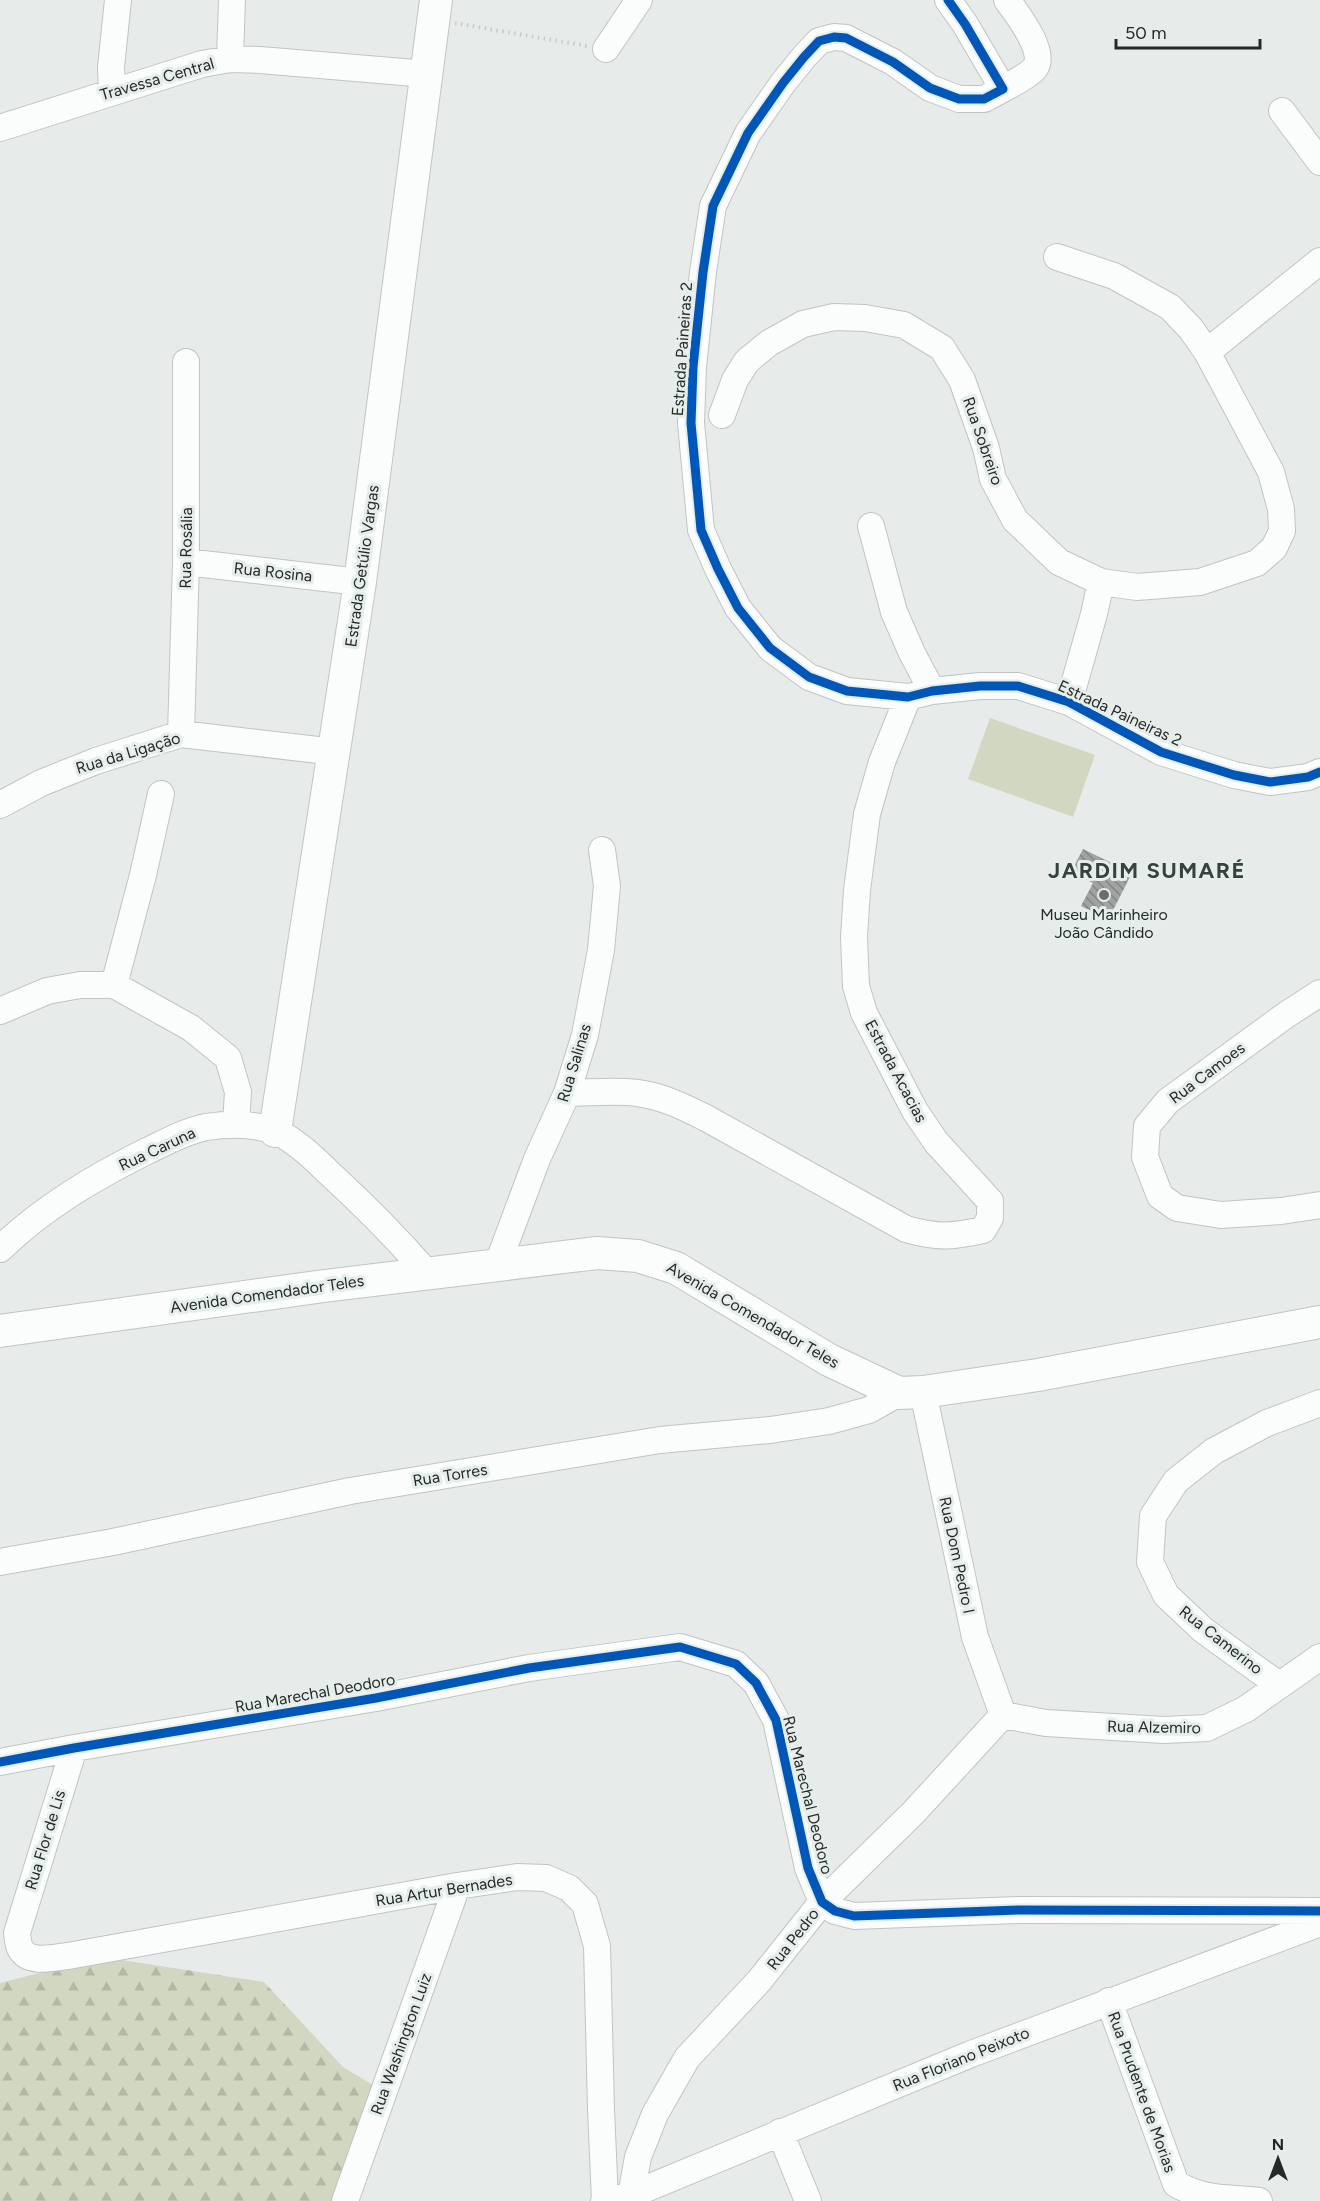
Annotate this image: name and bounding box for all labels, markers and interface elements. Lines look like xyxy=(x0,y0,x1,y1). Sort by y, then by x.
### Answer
scale bar xyxy=(1116,12,1260,50)
text: 50 m xyxy=(1125,22,1167,44)
street label: Travessa Central xyxy=(98,54,216,104)
street label: Estrada Paineiras 2 xyxy=(668,281,696,417)
street label: Rua Sobreiro xyxy=(959,394,1007,488)
street label: Estrada Getúlio Vargas xyxy=(341,484,383,648)
street label: Rua Rosália xyxy=(176,507,196,589)
street label: Rua Rosina xyxy=(233,558,313,586)
street label: Estrada Paineiras 2 xyxy=(1055,676,1185,750)
street label: Rua da Ligação xyxy=(73,728,183,778)
district label: JARDIM SUMARÉ xyxy=(1048,857,1246,884)
marker: Museu Marinheiro João Cândido xyxy=(1097,888,1111,902)
place label: Museu Marinheiro João Cândido xyxy=(1040,905,1168,942)
street label: Estrada Acacias xyxy=(861,1016,931,1126)
street label: Rua Salinas xyxy=(553,1022,595,1104)
street label: Rua Camoes xyxy=(1165,1038,1249,1108)
street label: Rua Caruna xyxy=(116,1123,198,1175)
street label: Avenida Comendador Teles xyxy=(664,1258,842,1372)
street label: Avenida Comendador Teles xyxy=(169,1271,365,1317)
street label: Rua Torres xyxy=(411,1460,489,1490)
street label: Rua Dom Pedro I xyxy=(935,1495,979,1615)
street label: Rua Camerino xyxy=(1176,1602,1266,1678)
street label: Rua Marechal Deodoro xyxy=(233,1670,397,1716)
street label: Rua Marechal Deodoro xyxy=(779,1714,837,1876)
street label: Rua Alzemiro xyxy=(1107,1717,1201,1737)
street label: Rua Flor de Lis xyxy=(21,1788,69,1892)
street label: Rua Artur Bernades xyxy=(374,1870,514,1910)
street label: Rua Pedro xyxy=(763,1904,823,1974)
street label: Rua Washington Luiz xyxy=(367,1970,436,2117)
street label: Rua Prudente de Morias xyxy=(1104,2009,1180,2175)
street label: Rua Floriano Peixoto xyxy=(890,2023,1032,2095)
north arrow xyxy=(1248,2129,1308,2189)
text: N xyxy=(1272,2135,1284,2154)

